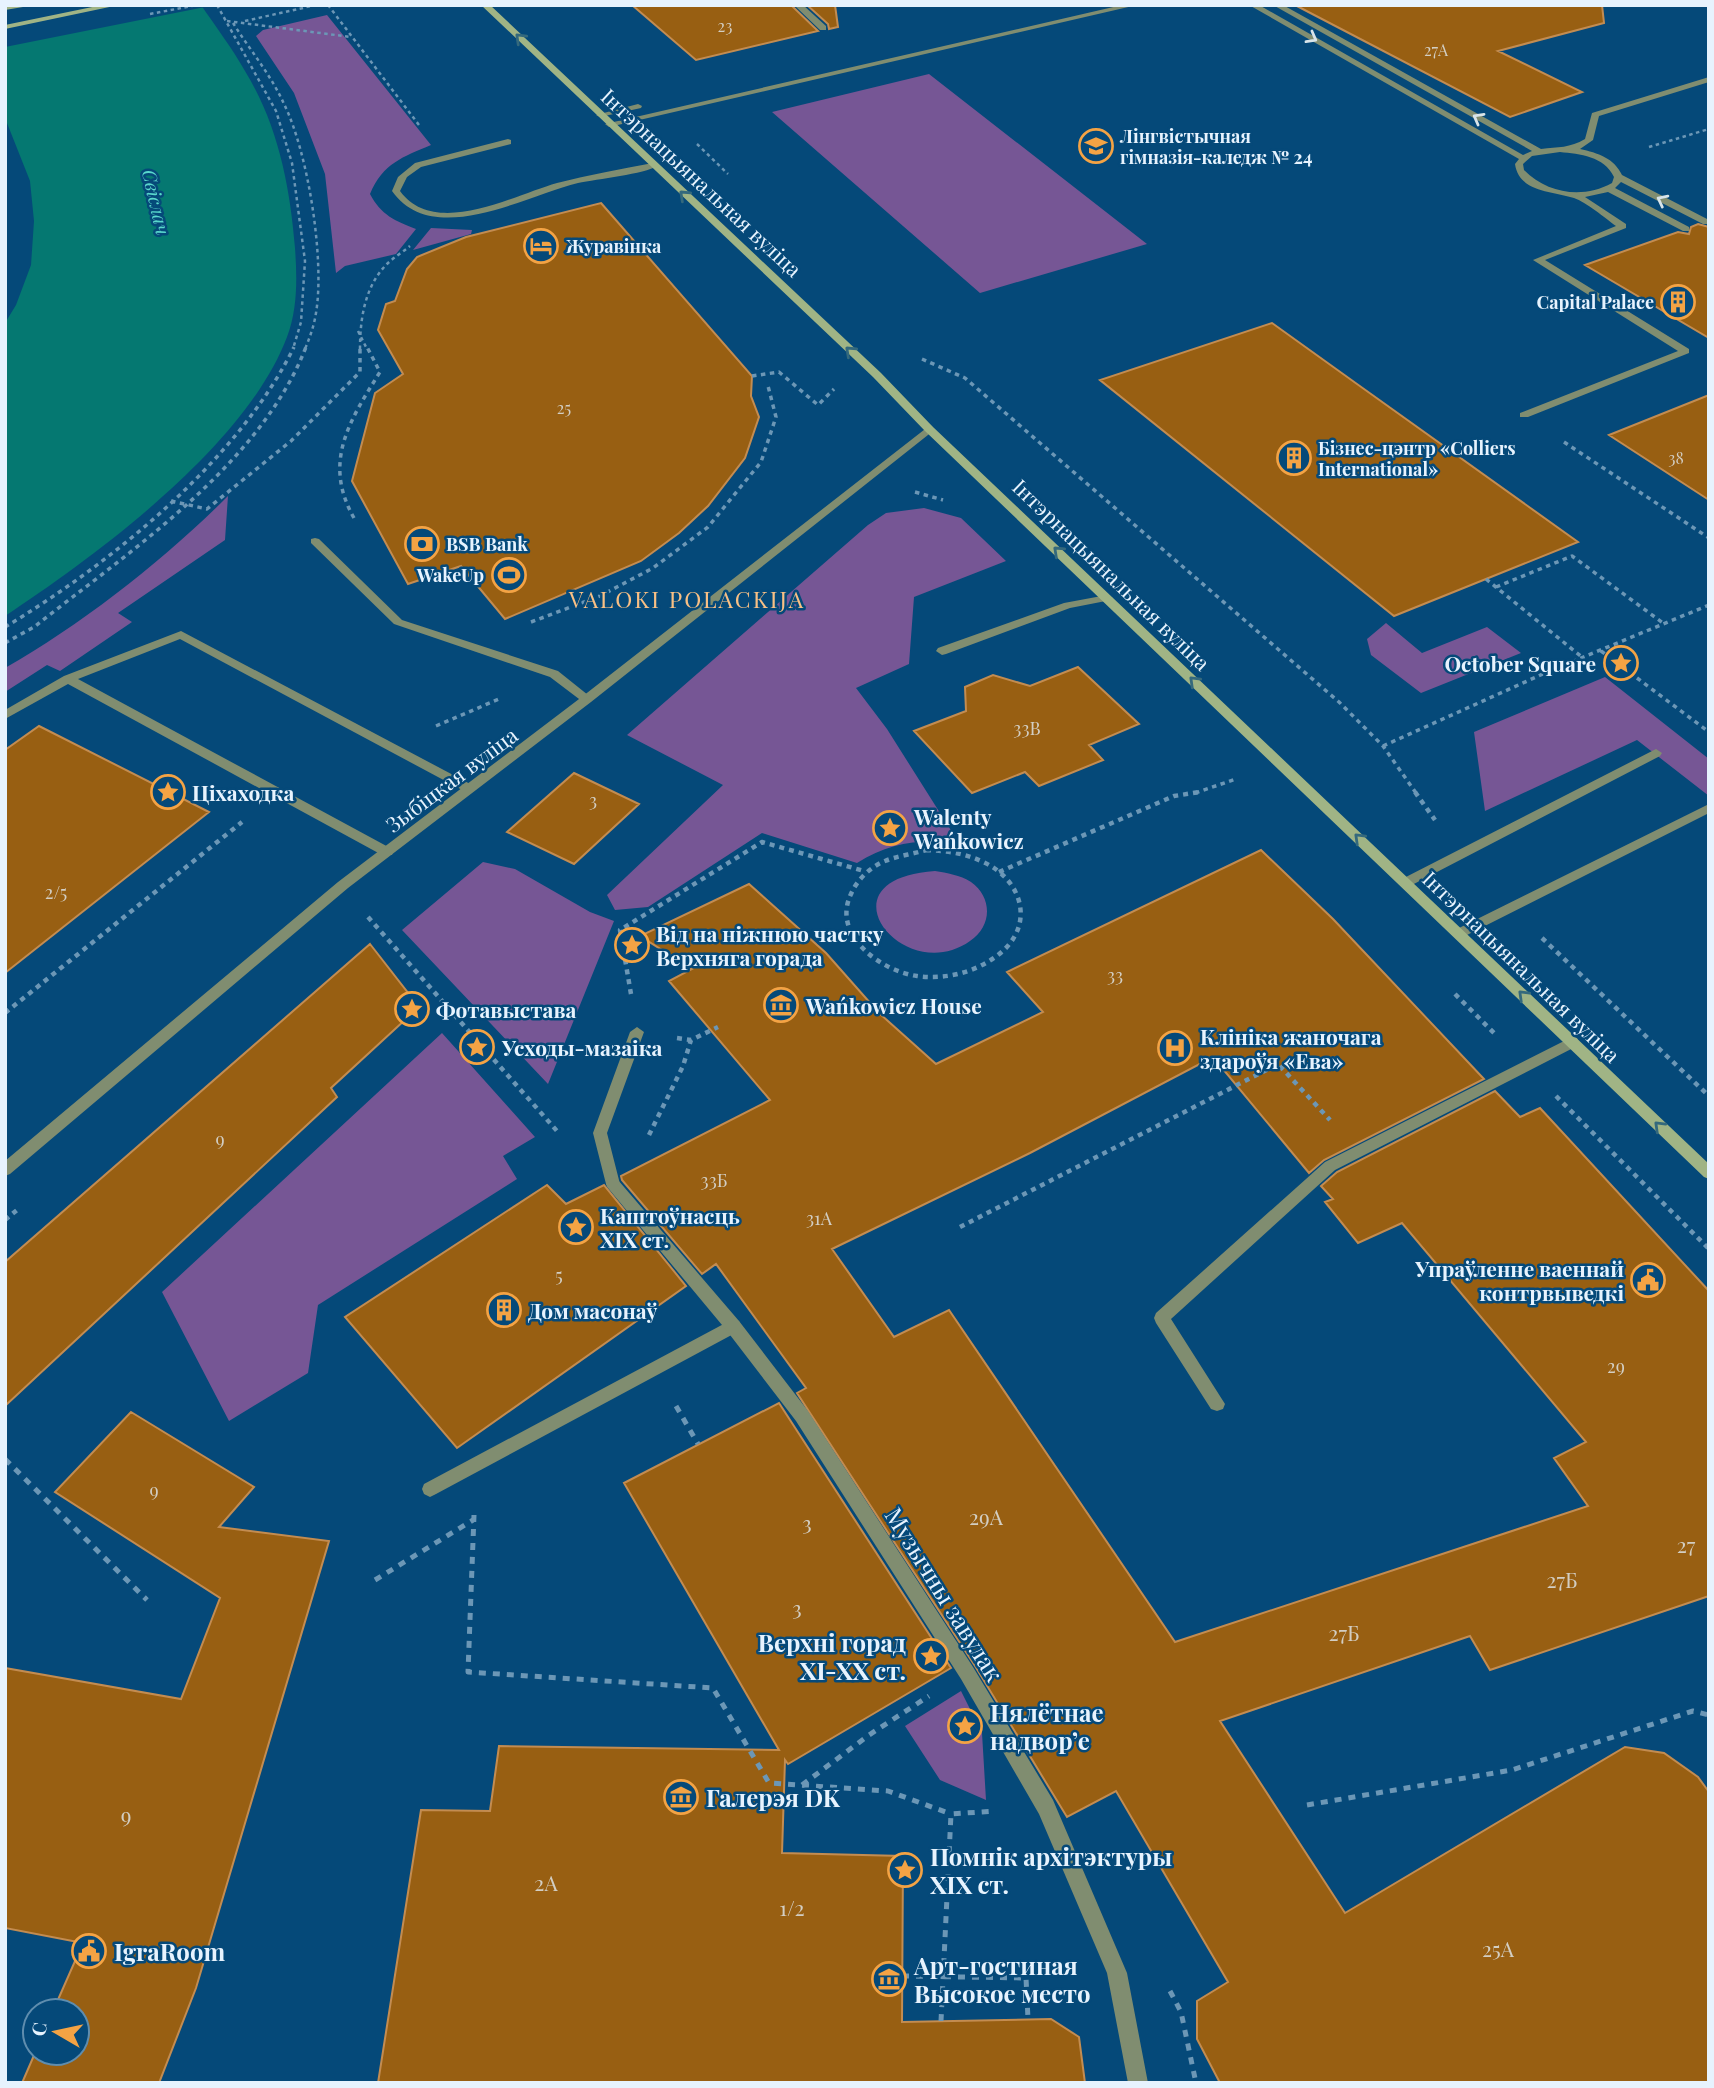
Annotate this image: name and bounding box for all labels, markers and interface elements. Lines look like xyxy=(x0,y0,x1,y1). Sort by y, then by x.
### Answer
house number: 23 xyxy=(718,15,732,36)
one-way arrow xyxy=(1305,30,1318,43)
one-way arrow xyxy=(515,34,528,47)
house number: 27А xyxy=(1424,39,1449,60)
street label: Інтэрнацыянальная вуліца xyxy=(596,82,809,283)
one-way arrow xyxy=(1473,113,1486,126)
place label: Лінгвістычная гімназія-каледж № 24 xyxy=(1119,124,1312,169)
school or university icon: Лінгвістычная гімназія-каледж № 24 xyxy=(1077,127,1115,165)
water label: Свіслач xyxy=(137,167,177,237)
one-way arrow xyxy=(679,191,692,204)
one-way arrow xyxy=(1657,194,1669,208)
hotel icon: Журавінка xyxy=(522,227,560,265)
place label: Журавінка xyxy=(565,234,662,258)
building icon: Capital Palace xyxy=(1659,283,1697,321)
place label: Capital Palace xyxy=(1536,290,1654,314)
one-way arrow xyxy=(846,346,859,359)
house number: 25 xyxy=(557,397,571,418)
place label: Бізнес-цэнтр «Colliers International» xyxy=(1318,436,1516,481)
building icon: Бізнес-цэнтр «Colliers International» xyxy=(1275,439,1313,477)
house number: 38 xyxy=(1668,447,1684,468)
street label: Інтэрнацыянальная вуліца xyxy=(1007,472,1217,676)
bank icon: BSB Bank xyxy=(403,525,441,563)
place label: BSB Bank xyxy=(446,532,528,556)
one-way arrow xyxy=(1053,547,1066,560)
sports icon: WakeUp xyxy=(490,556,528,594)
place label: WakeUp xyxy=(416,563,484,587)
district label: VALOKI POLACKIJA xyxy=(568,583,805,614)
place icon: October Square xyxy=(1602,644,1640,682)
place label: October Square xyxy=(1444,649,1596,677)
one-way arrow xyxy=(1189,676,1202,689)
house number: 33В xyxy=(1013,716,1041,740)
street label: Зыбіцкая вуліца xyxy=(379,720,523,838)
place icon: Ціхаходка xyxy=(149,773,187,811)
place label: Ціхаходка xyxy=(192,778,295,806)
house number: 3 xyxy=(589,788,597,812)
place label: Walenty Wańkowicz xyxy=(913,802,1024,854)
place icon: Walenty Wańkowicz xyxy=(871,809,909,847)
one-way arrow xyxy=(1354,833,1367,846)
street label: Інтэрнацыянальная вуліца xyxy=(1417,864,1627,1068)
house number: 2/5 xyxy=(45,880,67,904)
place label: Від на ніжнюю частку Верхняга горада xyxy=(656,919,884,971)
place icon: Від на ніжнюю частку Верхняга горада xyxy=(613,926,651,964)
house number: 33 xyxy=(1107,963,1123,987)
museum icon: Wańkowicz House xyxy=(762,986,800,1024)
place icon: Фотавыстава xyxy=(393,990,431,1028)
place label: Wańkowicz House xyxy=(805,991,982,1019)
one-way arrow xyxy=(1518,991,1531,1004)
place label: Фотавыстава xyxy=(436,995,576,1023)
place label: Клініка жаночага здароўя «Ева» xyxy=(1200,1022,1382,1074)
place icon: Усходы-мазаіка xyxy=(458,1028,496,1066)
hospital icon: Клініка жаночага здароўя «Ева» xyxy=(1156,1029,1194,1067)
place label: Усходы-мазаіка xyxy=(501,1033,663,1061)
one-way arrow xyxy=(1655,1122,1668,1135)
house number: 9 xyxy=(215,1127,225,1151)
house number: 33Б xyxy=(701,1168,727,1192)
place label: Каштоўнасць XIX ст. xyxy=(600,1201,740,1253)
house number: 31А xyxy=(806,1206,833,1230)
place icon: Каштоўнасць XIX ст. xyxy=(557,1208,595,1246)
place label: Упраўленне ваеннай контрвыведкі xyxy=(1414,1254,1624,1306)
public building icon: Упраўленне ваеннай контрвыведкі xyxy=(1629,1261,1667,1299)
house number: 5 xyxy=(555,1263,563,1287)
building icon: Дом масонаў xyxy=(485,1291,523,1329)
place label: Дом масонаў xyxy=(528,1296,657,1324)
house number: 29 xyxy=(1607,1354,1625,1378)
house number: 9 xyxy=(149,1478,159,1502)
street label: Музычны завулак xyxy=(879,1501,1011,1687)
house number: 29А xyxy=(969,1502,1004,1530)
house number: 3 xyxy=(802,1508,812,1536)
house number: 27 xyxy=(1677,1530,1696,1558)
house number: 27Б xyxy=(1546,1565,1578,1593)
house number: 3 xyxy=(792,1593,802,1621)
house number: 27Б xyxy=(1328,1618,1360,1646)
place label: Верхні горад XI-XX ст. xyxy=(758,1626,906,1686)
place icon: Верхні горад XI-XX ст. xyxy=(912,1637,950,1675)
place label: Нялётнае надворʼе xyxy=(990,1696,1104,1756)
place icon: Нялётнае надворʼе xyxy=(946,1707,984,1745)
museum icon: Галерэя DK xyxy=(662,1778,700,1816)
place label: Галерэя DK xyxy=(706,1781,841,1813)
house number: 9 xyxy=(121,1800,131,1828)
place label: Помнік архітэктуры XIX ст. xyxy=(930,1840,1172,1900)
place icon: Помнік архітэктуры XIX ст. xyxy=(886,1851,924,1889)
house number: 2А xyxy=(534,1868,558,1896)
house number: 1/2 xyxy=(779,1893,805,1921)
public building icon: IgraRoom xyxy=(70,1932,108,1970)
house number: 25А xyxy=(1482,1934,1515,1962)
place label: IgraRoom xyxy=(114,1935,225,1967)
place label: Арт-гостиная Высокое место xyxy=(913,1949,1091,2009)
museum icon: Арт-гостиная Высокое место xyxy=(870,1960,908,1998)
north arrow xyxy=(21,1997,91,2067)
text: С xyxy=(24,2021,52,2038)

